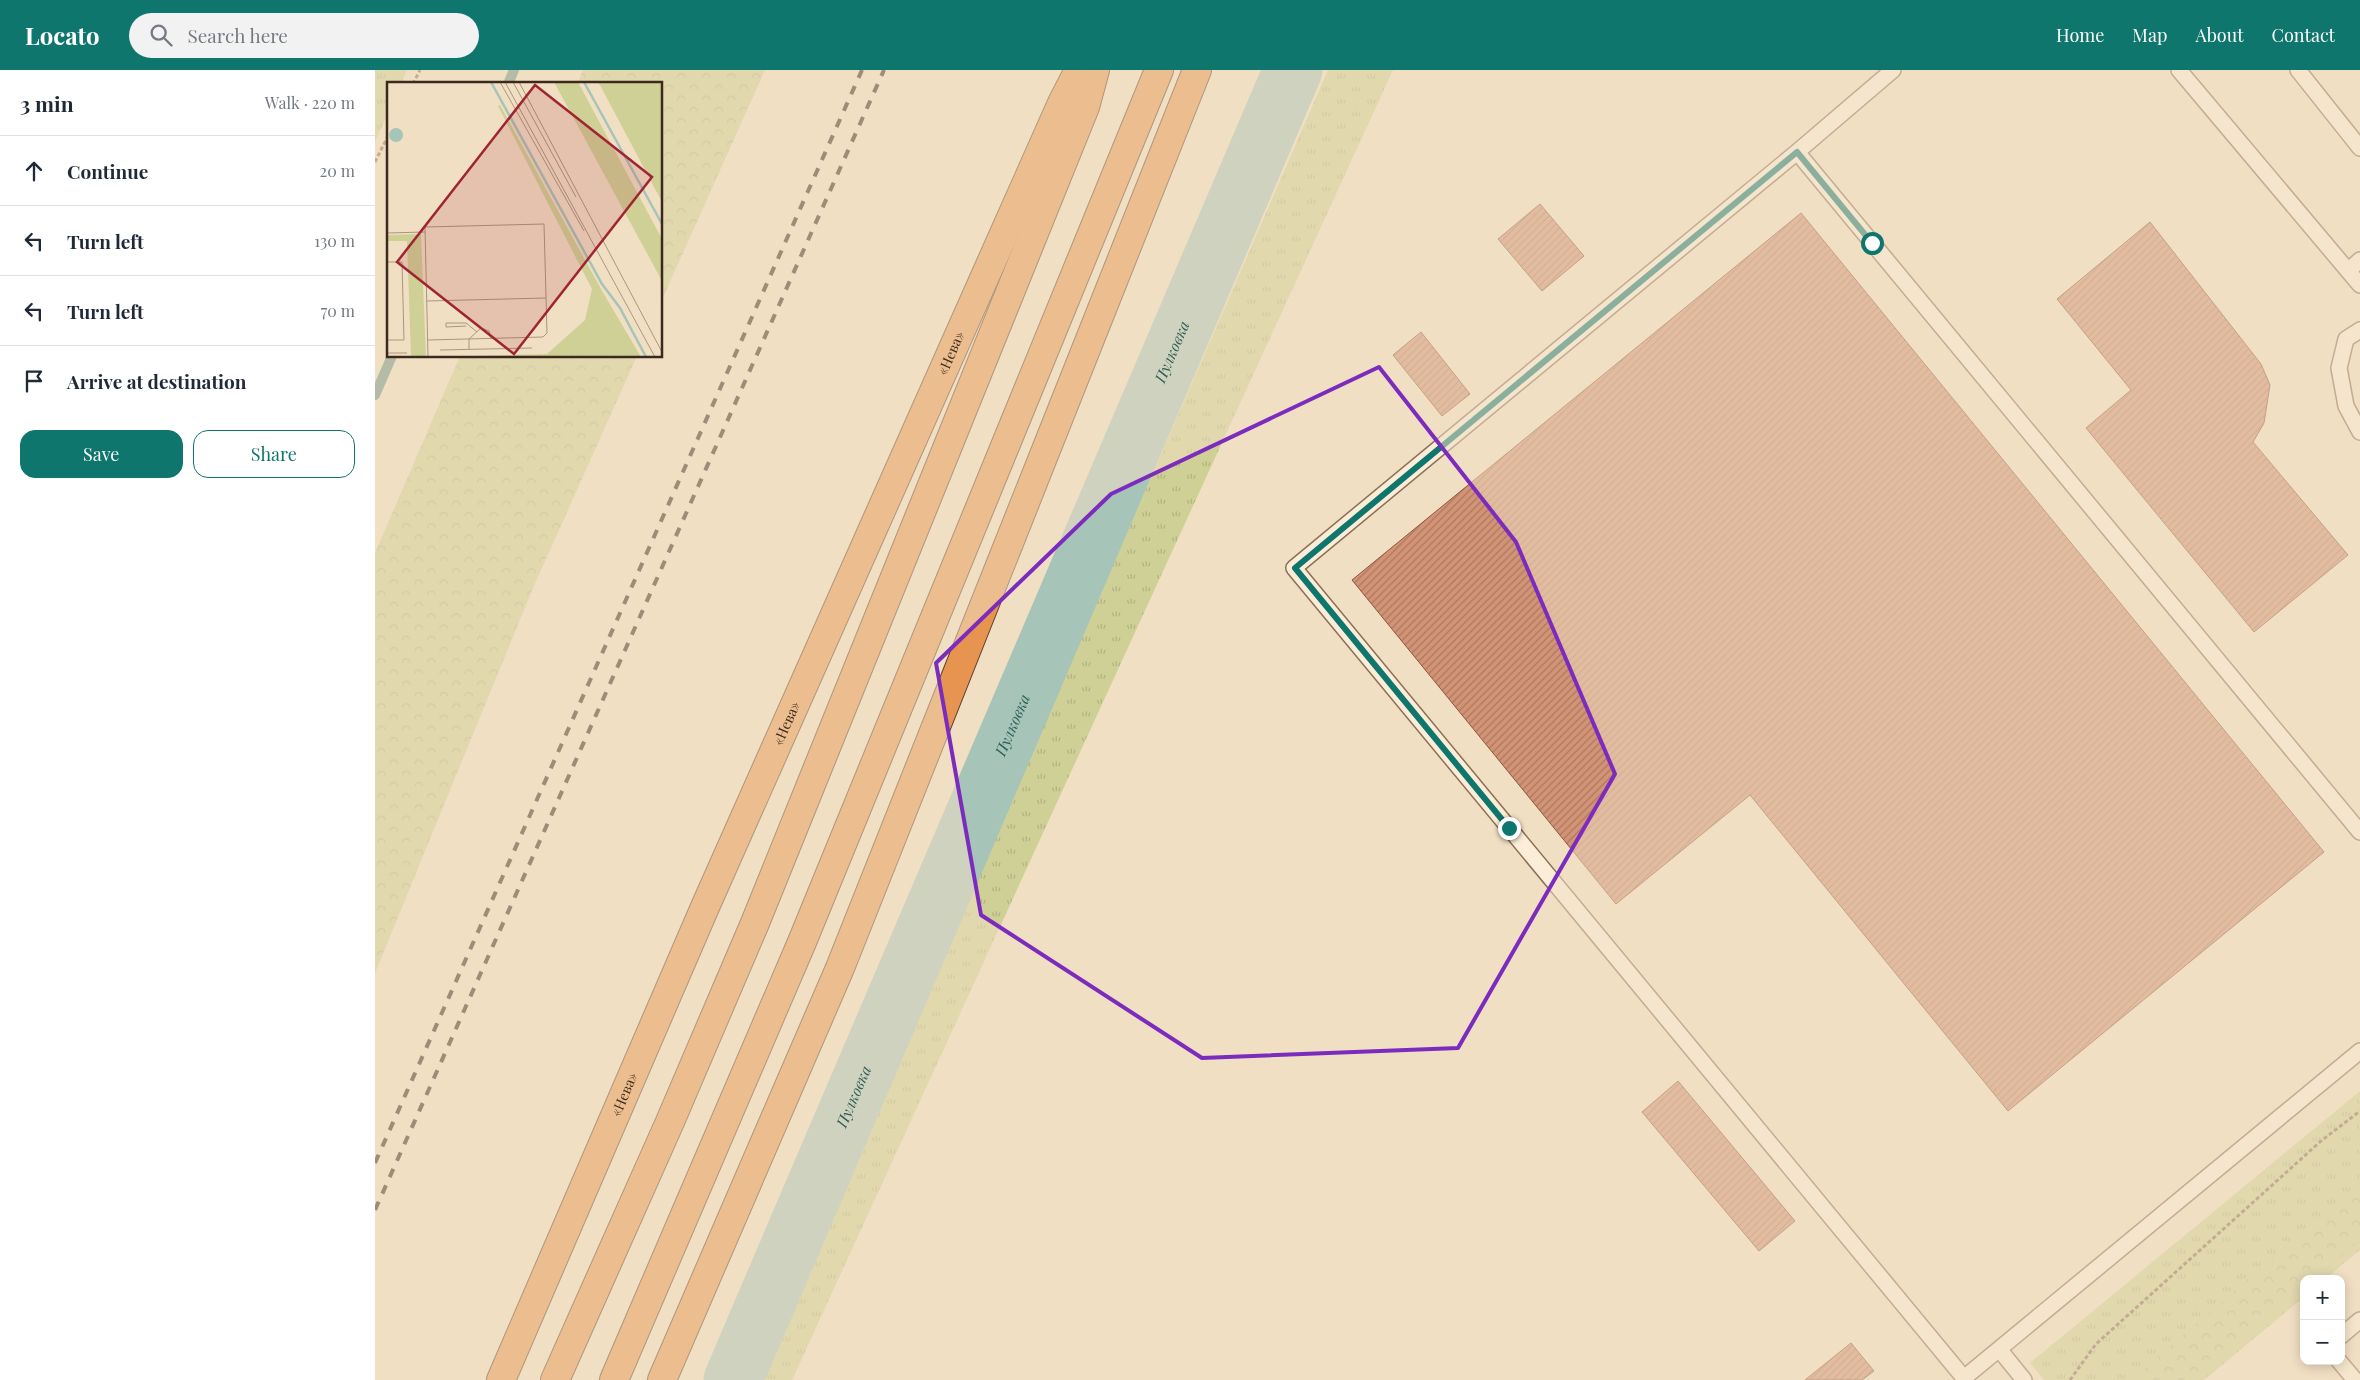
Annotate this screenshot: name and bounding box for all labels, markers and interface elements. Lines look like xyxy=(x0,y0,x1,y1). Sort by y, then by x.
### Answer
search box xyxy=(129,13,479,58)
text: Locato xyxy=(25,19,99,51)
icon: search xyxy=(147,21,175,49)
text: Search here xyxy=(187,22,288,48)
text: Home xyxy=(2056,23,2104,47)
text: Map xyxy=(2132,23,2167,47)
text: About xyxy=(2195,23,2244,47)
text: Contact xyxy=(2272,23,2335,47)
inset map xyxy=(387,82,663,358)
text: 3 min xyxy=(20,89,74,117)
text: Walk · 220 m xyxy=(265,92,355,113)
icon: ahead xyxy=(20,157,48,185)
text: Continue xyxy=(67,158,148,184)
text: 20 m xyxy=(320,160,355,181)
icon: left xyxy=(20,227,48,255)
text: Turn left xyxy=(67,228,144,254)
text: 130 m xyxy=(314,230,355,251)
route start xyxy=(1861,232,1884,255)
icon: left xyxy=(20,297,48,325)
text: Turn left xyxy=(67,298,144,324)
text: 70 m xyxy=(321,300,355,321)
water label: Пулковка xyxy=(1149,317,1194,387)
street label: «Нева» xyxy=(932,328,968,378)
icon: arrive xyxy=(20,367,48,395)
text: Arrive at destination xyxy=(67,368,247,394)
button: Save xyxy=(20,430,183,478)
button: Share xyxy=(193,430,355,478)
water label: Пулковка xyxy=(990,691,1034,760)
street label: «Нева» xyxy=(768,698,804,748)
route end xyxy=(1498,817,1521,840)
water label: Пулковка xyxy=(831,1062,875,1131)
street label: «Нева» xyxy=(606,1069,642,1119)
map controls xyxy=(2300,1275,2345,1365)
button: + xyxy=(2300,1275,2345,1320)
button: − xyxy=(2300,1320,2345,1365)

